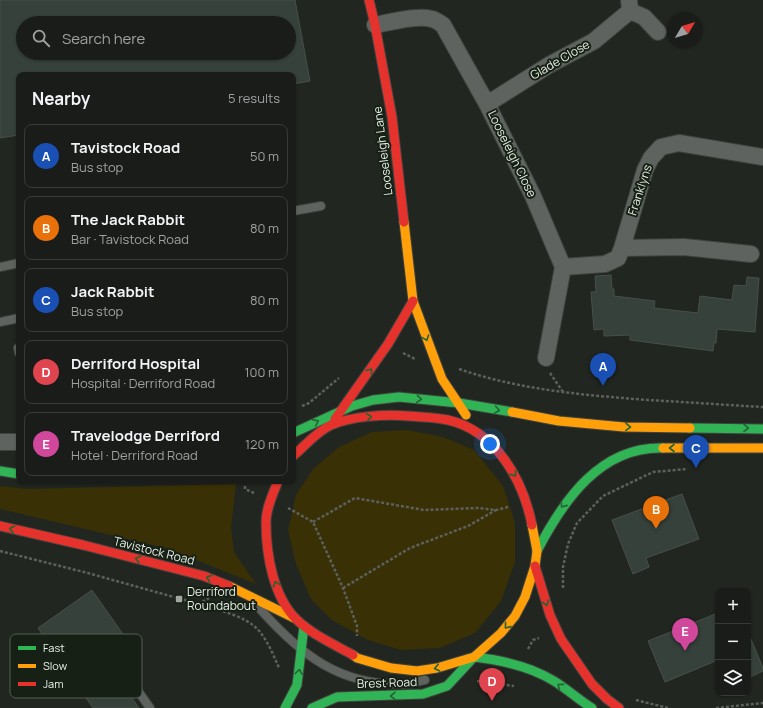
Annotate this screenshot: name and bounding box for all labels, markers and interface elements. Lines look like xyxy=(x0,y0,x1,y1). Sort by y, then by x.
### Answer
north arrow xyxy=(667,12,703,48)
search box xyxy=(16,16,296,60)
icon: search xyxy=(30,27,52,49)
text: Search here xyxy=(62,28,145,49)
street label: Glade Close xyxy=(527,36,593,83)
text: Nearby xyxy=(32,87,90,110)
text: 5 results xyxy=(228,89,280,107)
street label: Looseleigh Lane xyxy=(369,105,396,197)
street label: Looseleigh Close xyxy=(484,108,541,200)
text: Tavistock Road xyxy=(71,137,180,158)
text: A xyxy=(42,147,50,165)
text: 50 m xyxy=(250,147,279,165)
text: Bus stop xyxy=(71,158,123,176)
street label: Franklyns xyxy=(623,162,656,217)
text: The Jack Rabbit xyxy=(71,209,185,230)
text: B xyxy=(42,219,50,237)
text: 80 m xyxy=(250,219,279,237)
text: Bar · Tavistock Road xyxy=(71,230,189,248)
text: Jack Rabbit xyxy=(71,281,155,302)
text: C xyxy=(41,291,51,309)
text: 80 m xyxy=(250,291,279,309)
text: Bus stop xyxy=(71,302,123,320)
one-way arrow xyxy=(421,334,429,341)
text: Derriford Hospital xyxy=(71,353,200,374)
pin: A xyxy=(590,353,616,386)
text: D xyxy=(41,363,51,381)
text: 100 m xyxy=(244,363,279,381)
one-way arrow xyxy=(365,368,373,375)
text: Hospital · Derriford Road xyxy=(71,374,215,392)
one-way arrow xyxy=(415,394,422,403)
one-way arrow xyxy=(494,405,500,414)
one-way arrow xyxy=(366,413,372,422)
one-way arrow xyxy=(312,419,320,427)
one-way arrow xyxy=(625,423,631,431)
one-way arrow xyxy=(743,424,749,433)
text: Travelodge Derriford xyxy=(71,425,220,446)
your location xyxy=(480,434,500,454)
text: E xyxy=(42,435,50,453)
text: 120 m xyxy=(245,435,279,453)
pin: C xyxy=(683,435,709,468)
one-way arrow xyxy=(669,444,675,452)
text: Hotel · Derriford Road xyxy=(71,446,198,464)
one-way arrow xyxy=(509,470,517,477)
pin: B xyxy=(643,496,669,529)
one-way arrow xyxy=(560,501,568,508)
one-way arrow xyxy=(9,526,15,534)
street label: Tavistock Road xyxy=(112,532,196,569)
one-way arrow xyxy=(135,556,142,564)
one-way arrow xyxy=(205,575,212,583)
one-way arrow xyxy=(272,581,280,588)
place label: Derriford Roundabout xyxy=(187,583,256,614)
map controls xyxy=(715,588,751,696)
button: + xyxy=(715,588,751,624)
marker: Derriford Roundabout xyxy=(174,594,184,604)
one-way arrow xyxy=(541,600,550,607)
pin: E xyxy=(672,618,698,651)
one-way arrow xyxy=(505,622,512,629)
button: − xyxy=(715,624,751,660)
legend xyxy=(10,634,142,698)
text: Fast xyxy=(43,640,65,655)
text: Slow xyxy=(43,658,68,673)
button: layers xyxy=(715,660,751,696)
one-way arrow xyxy=(434,663,440,671)
pin: D xyxy=(479,668,505,701)
one-way arrow xyxy=(294,669,303,675)
street label: Brest Road xyxy=(356,673,418,692)
text: Jam xyxy=(43,676,64,691)
one-way arrow xyxy=(558,684,565,691)
one-way arrow xyxy=(390,692,396,700)

